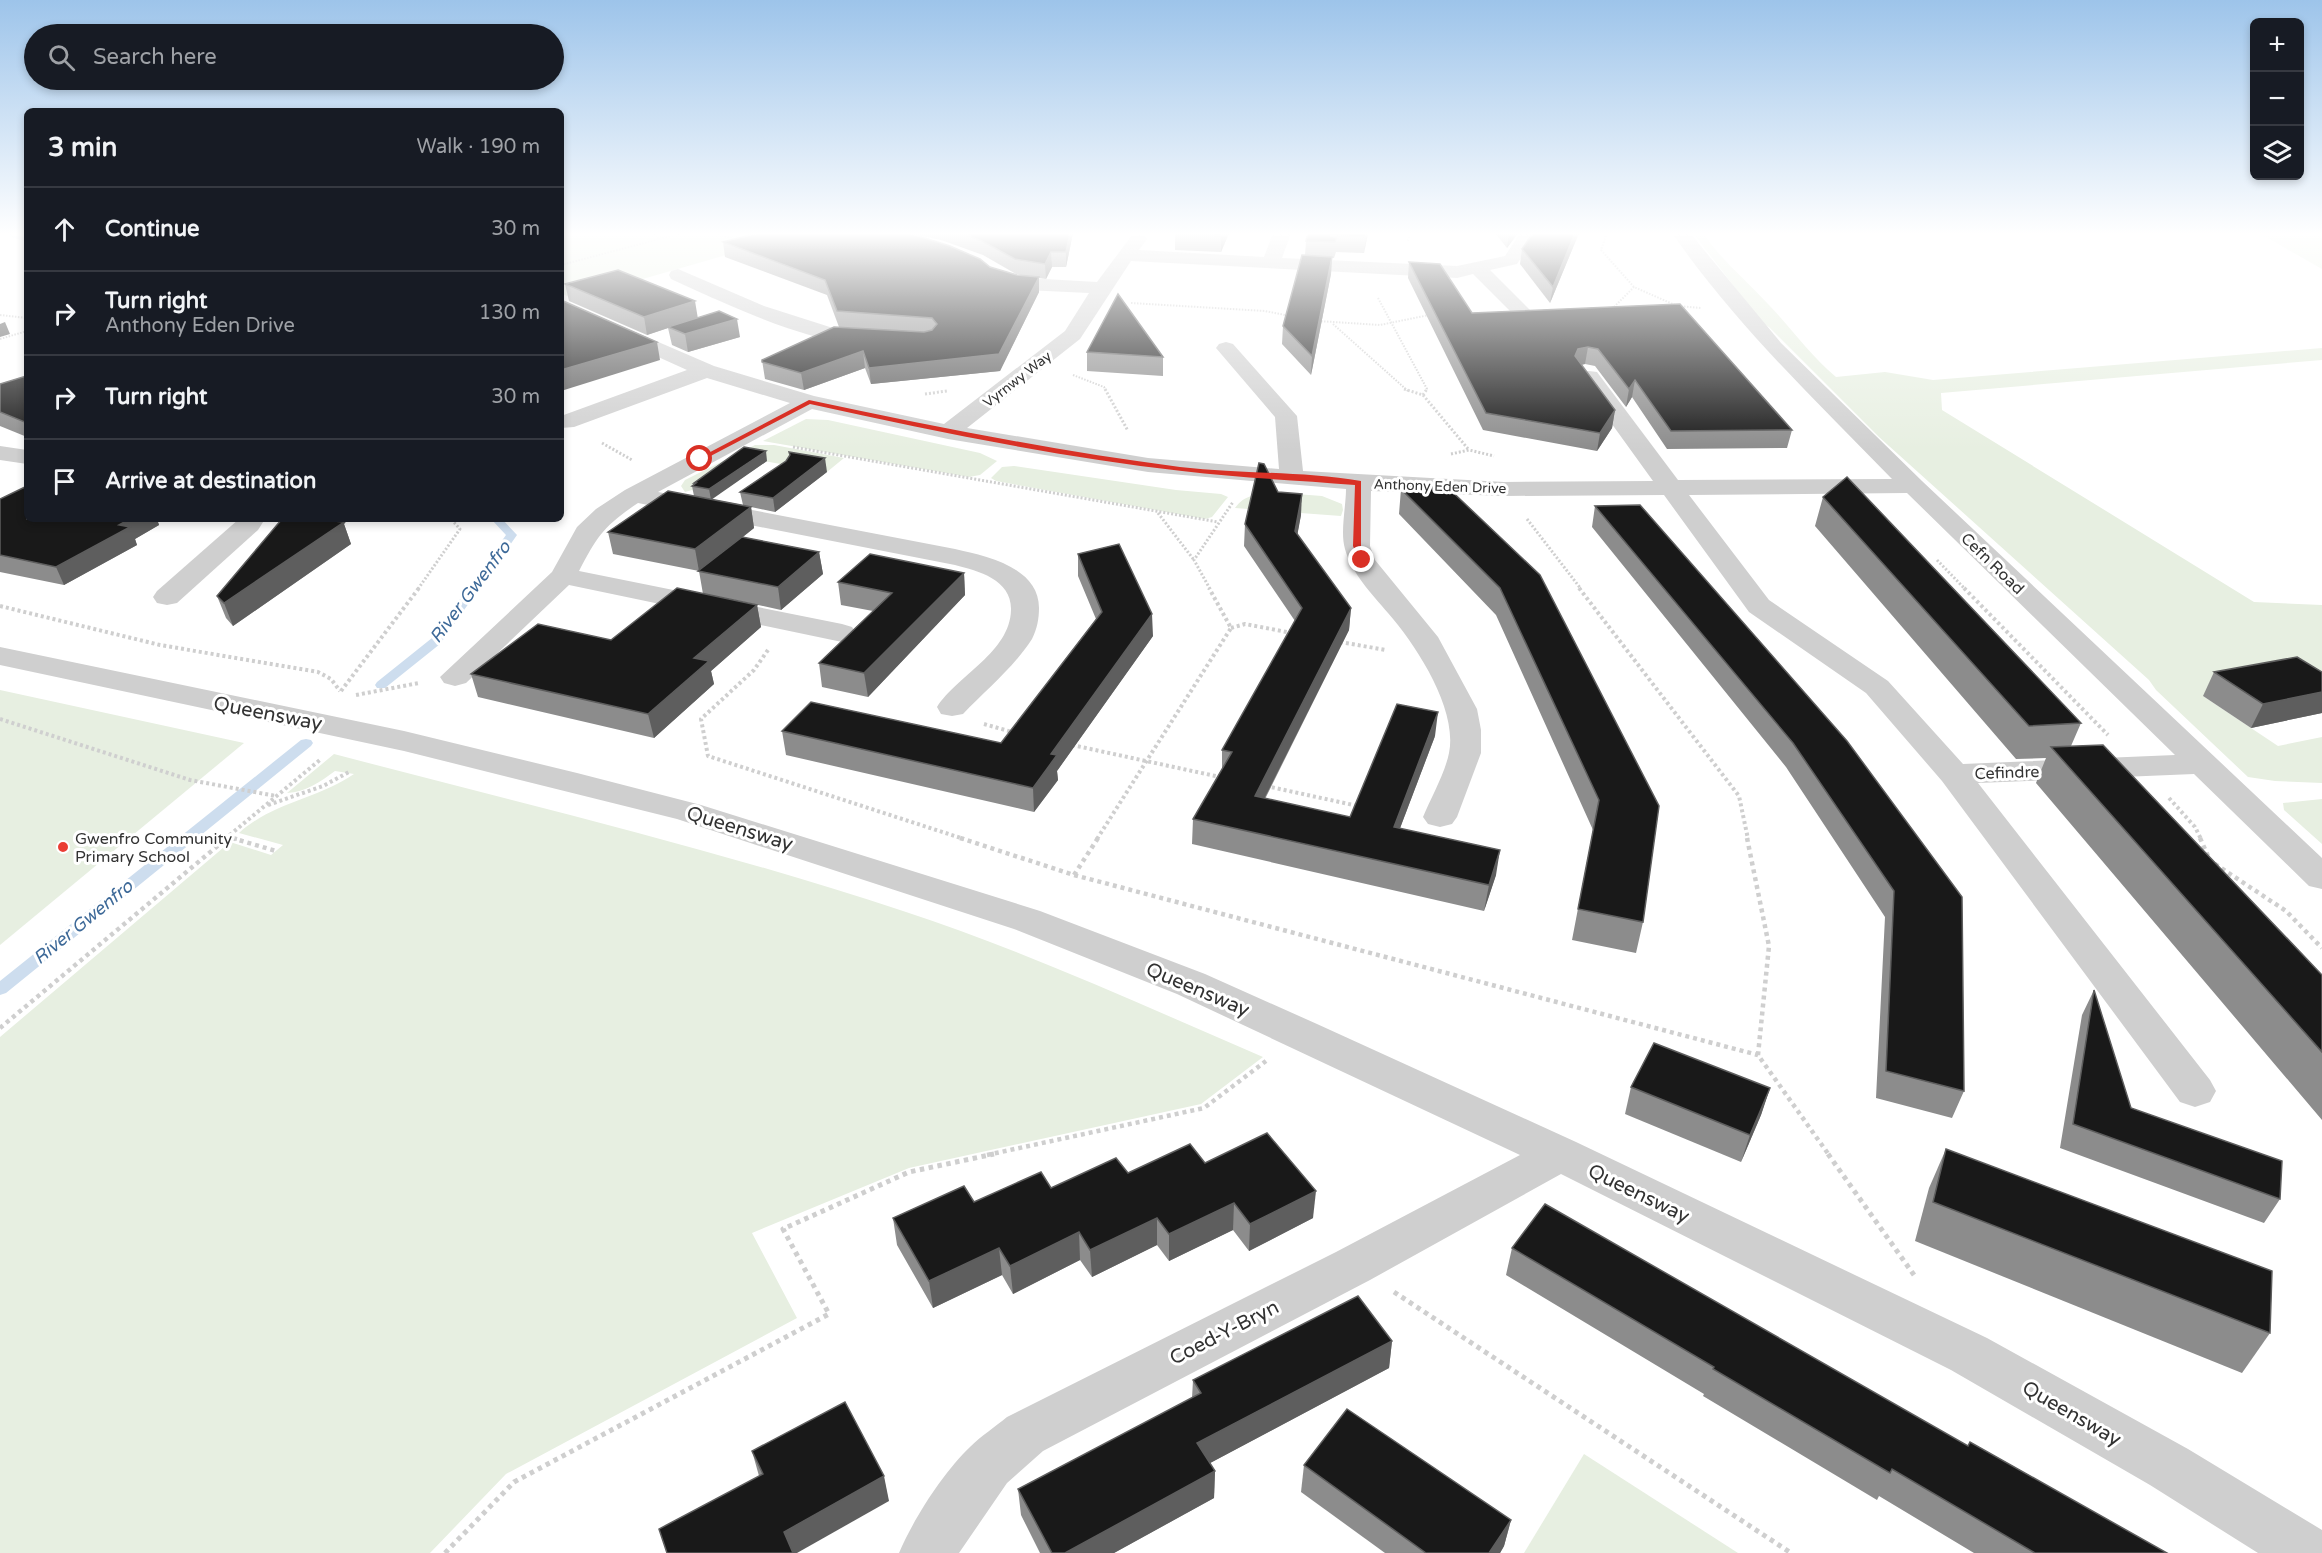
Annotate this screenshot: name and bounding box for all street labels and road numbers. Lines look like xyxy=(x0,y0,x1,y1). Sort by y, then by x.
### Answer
street label: Vyrnwy Way xyxy=(980,347,1055,411)
street label: Anthony Eden Drive xyxy=(1373,476,1507,497)
street label: Cefn Road xyxy=(1957,529,2028,599)
street label: Queensway xyxy=(211,692,324,736)
street label: Cefindre xyxy=(1974,762,2040,784)
street label: Queensway xyxy=(684,801,796,857)
street label: Queensway xyxy=(1142,957,1253,1023)
street label: Queensway xyxy=(1584,1159,1694,1229)
street label: Coed-Y-Bryn xyxy=(1166,1295,1283,1371)
street label: Queensway xyxy=(2018,1376,2125,1452)

